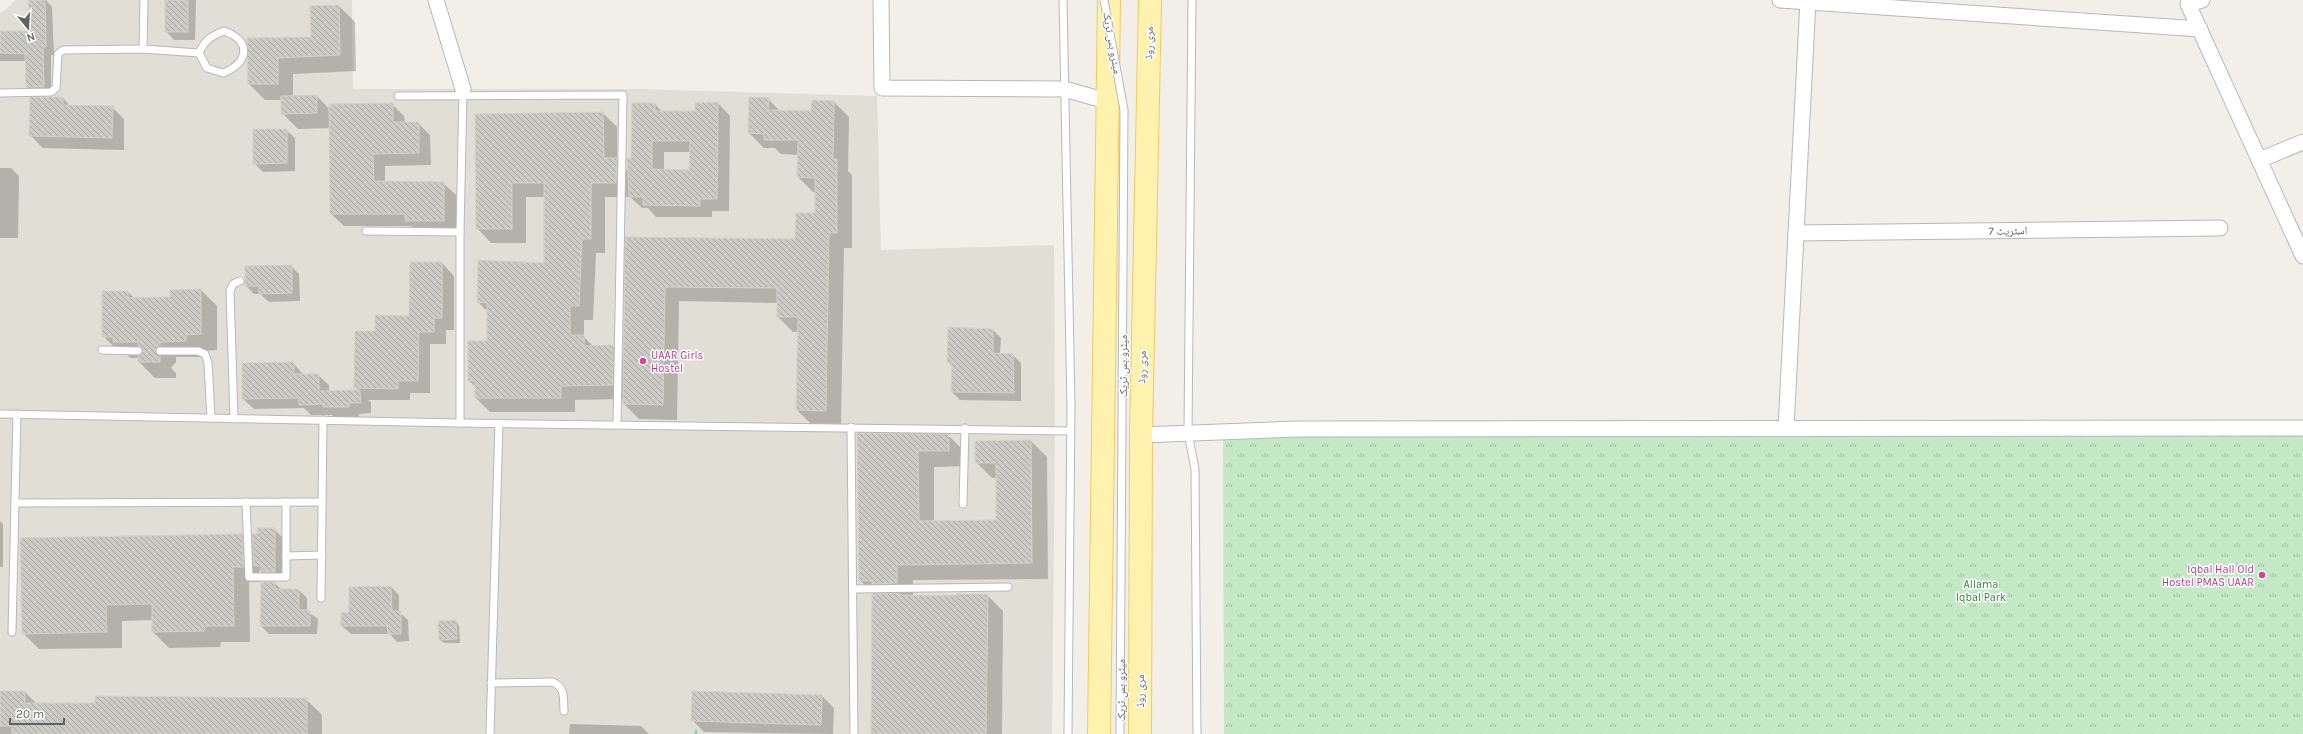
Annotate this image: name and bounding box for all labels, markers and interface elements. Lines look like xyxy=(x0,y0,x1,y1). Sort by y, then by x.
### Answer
north arrow xyxy=(8,8,48,48)
street label: میٹرو بس ٹریک xyxy=(1100,11,1124,75)
street label: مری روڈ xyxy=(1142,26,1156,60)
text: N xyxy=(25,30,37,44)
street label: اسٹریٹ 7 xyxy=(1988,224,2028,238)
street label: میٹرو بس ٹریک xyxy=(1117,335,1130,397)
place label: UAAR Girls Hostel xyxy=(651,349,704,375)
street label: مری روڈ xyxy=(1135,350,1149,384)
marker: UAAR Girls Hostel xyxy=(638,356,648,366)
place label: Iqbal Hall Old Hostel PMAS UAAR xyxy=(2162,563,2254,589)
marker: Iqbal Hall Old Hostel PMAS UAAR xyxy=(2257,570,2267,580)
park label: Allama Iqbal Park xyxy=(1956,578,2006,604)
street label: میٹرو بس ٹریک xyxy=(1115,659,1128,721)
street label: مری روڈ xyxy=(1134,675,1147,707)
scale bar xyxy=(10,700,64,726)
text: 20 m xyxy=(16,707,44,721)

